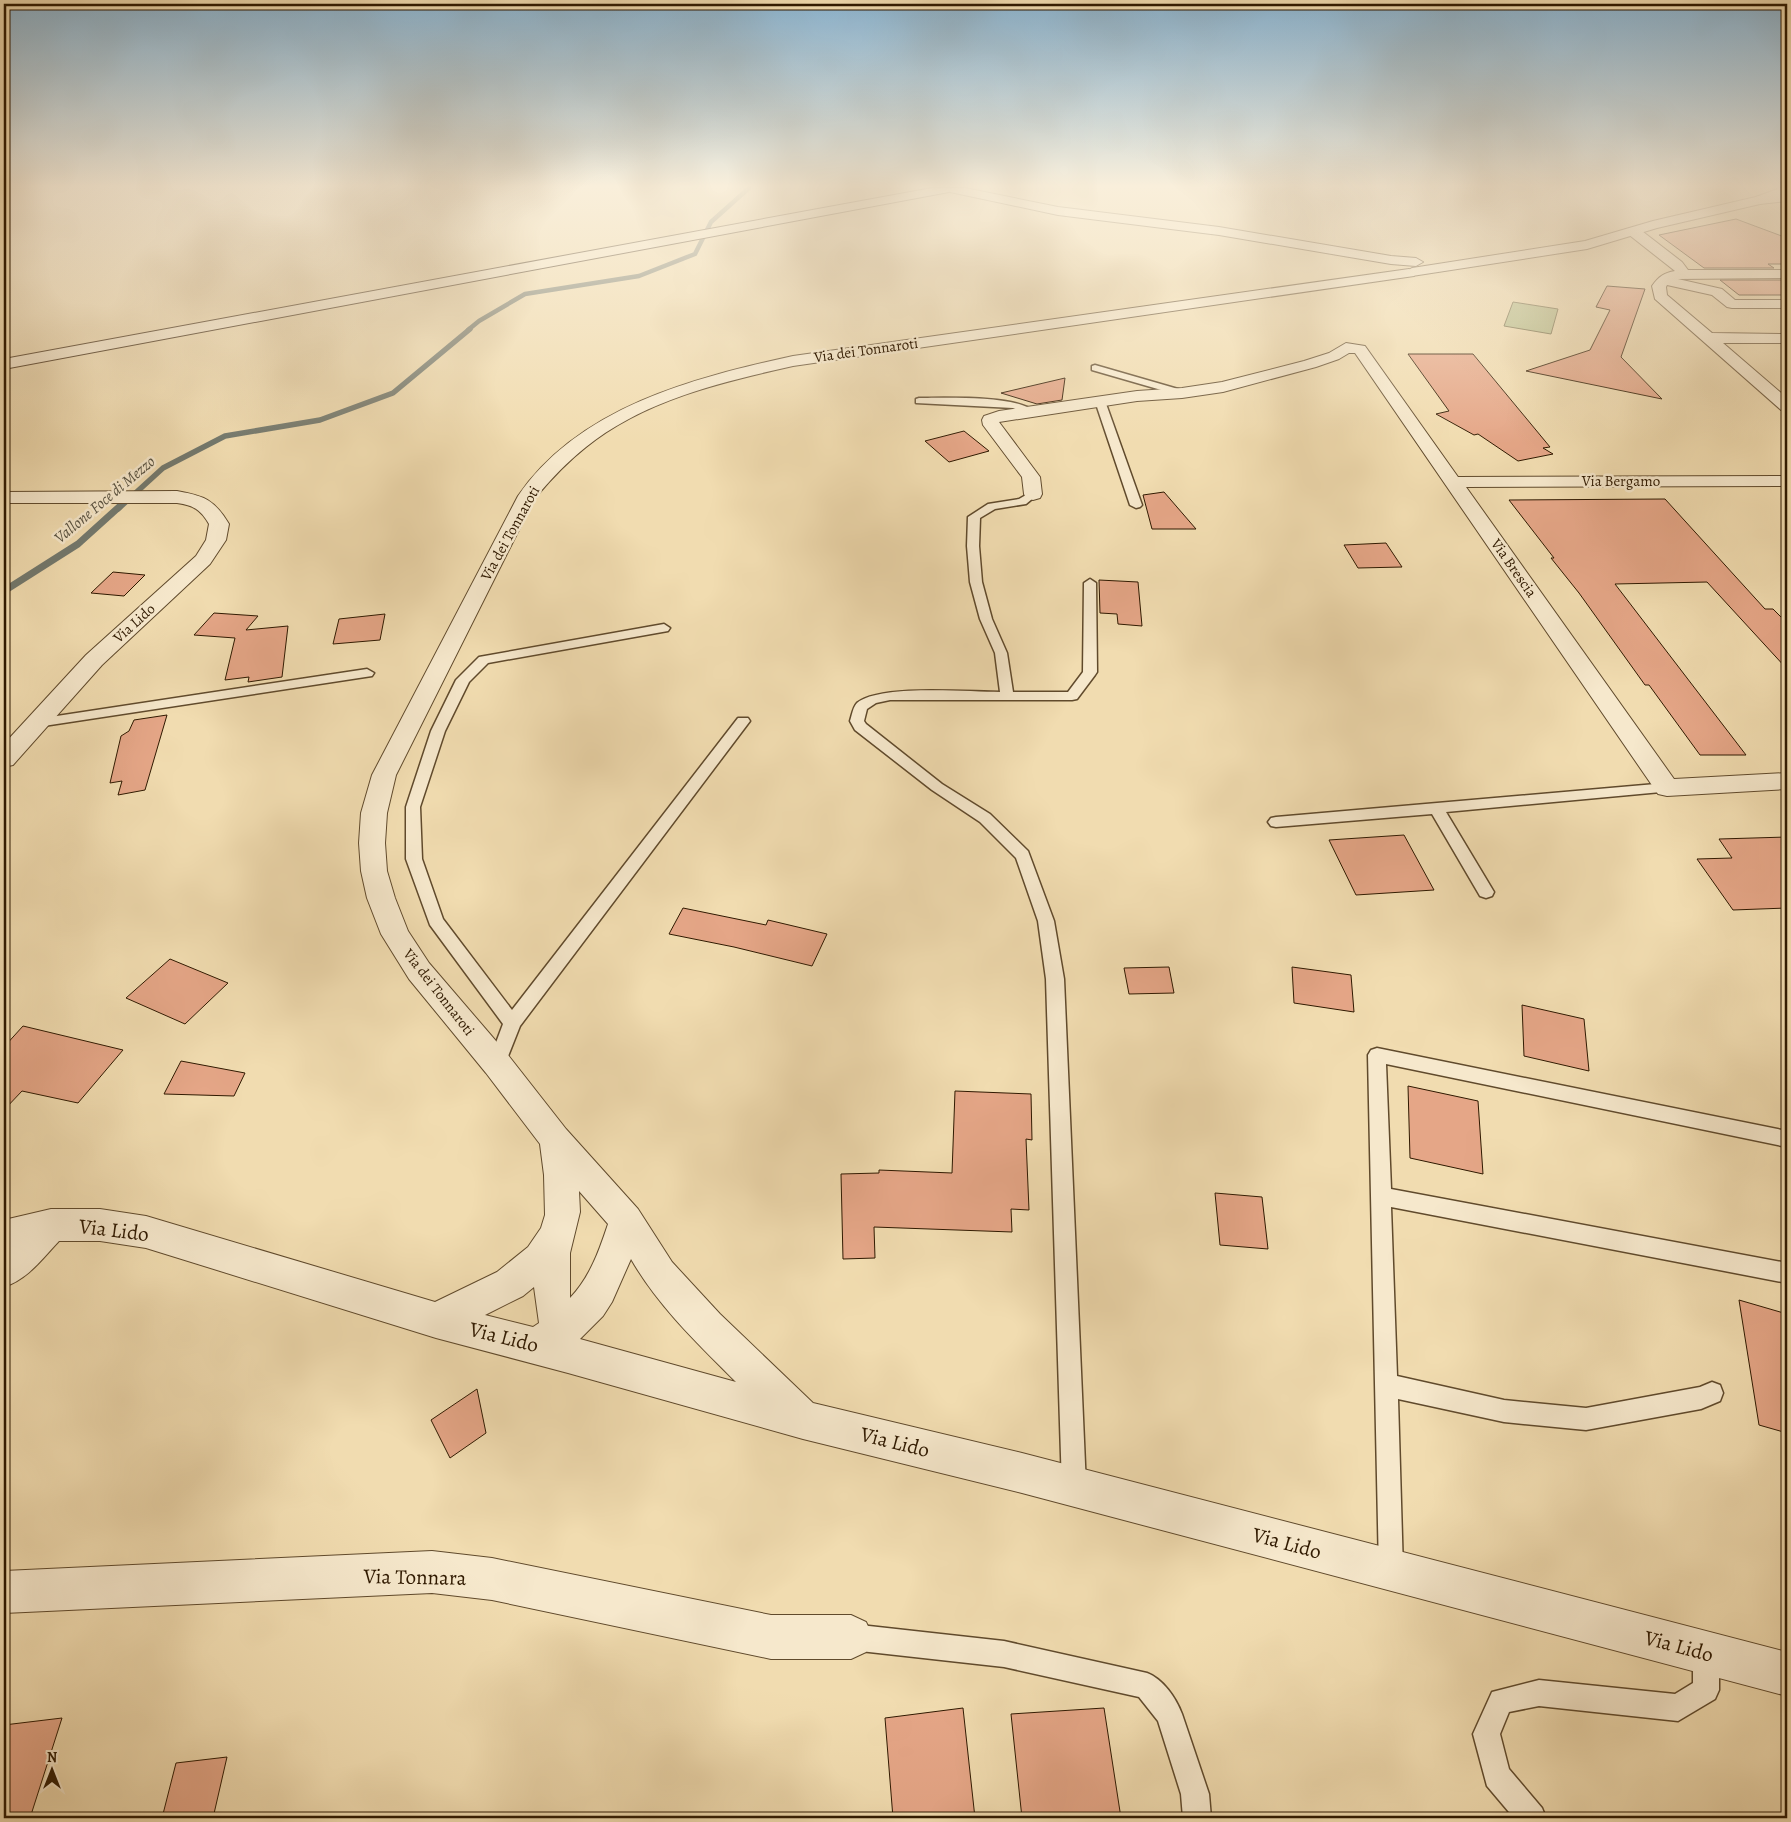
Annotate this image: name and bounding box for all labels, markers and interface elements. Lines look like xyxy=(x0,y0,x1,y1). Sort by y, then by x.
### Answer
street label: Via dei Tonnaroti xyxy=(812,333,919,367)
water label: Vallone Foce di Mezzo xyxy=(49,451,160,549)
street label: Via Bergamo xyxy=(1581,471,1660,491)
street label: Via dei Tonnaroti xyxy=(475,482,544,585)
street label: Via Brescia xyxy=(1486,534,1542,601)
street label: Via Lido xyxy=(108,599,159,648)
street label: Via dei Tonnaroti xyxy=(398,944,479,1040)
street label: Via Lido xyxy=(76,1212,151,1248)
street label: Via Lido xyxy=(466,1315,541,1359)
street label: Via Lido xyxy=(857,1420,932,1464)
street label: Via Lido xyxy=(1249,1520,1324,1566)
street label: Via Tonnara xyxy=(362,1562,467,1592)
street label: Via Lido xyxy=(1641,1623,1716,1669)
north arrow xyxy=(28,1744,78,1794)
text: N xyxy=(47,1748,57,1767)

